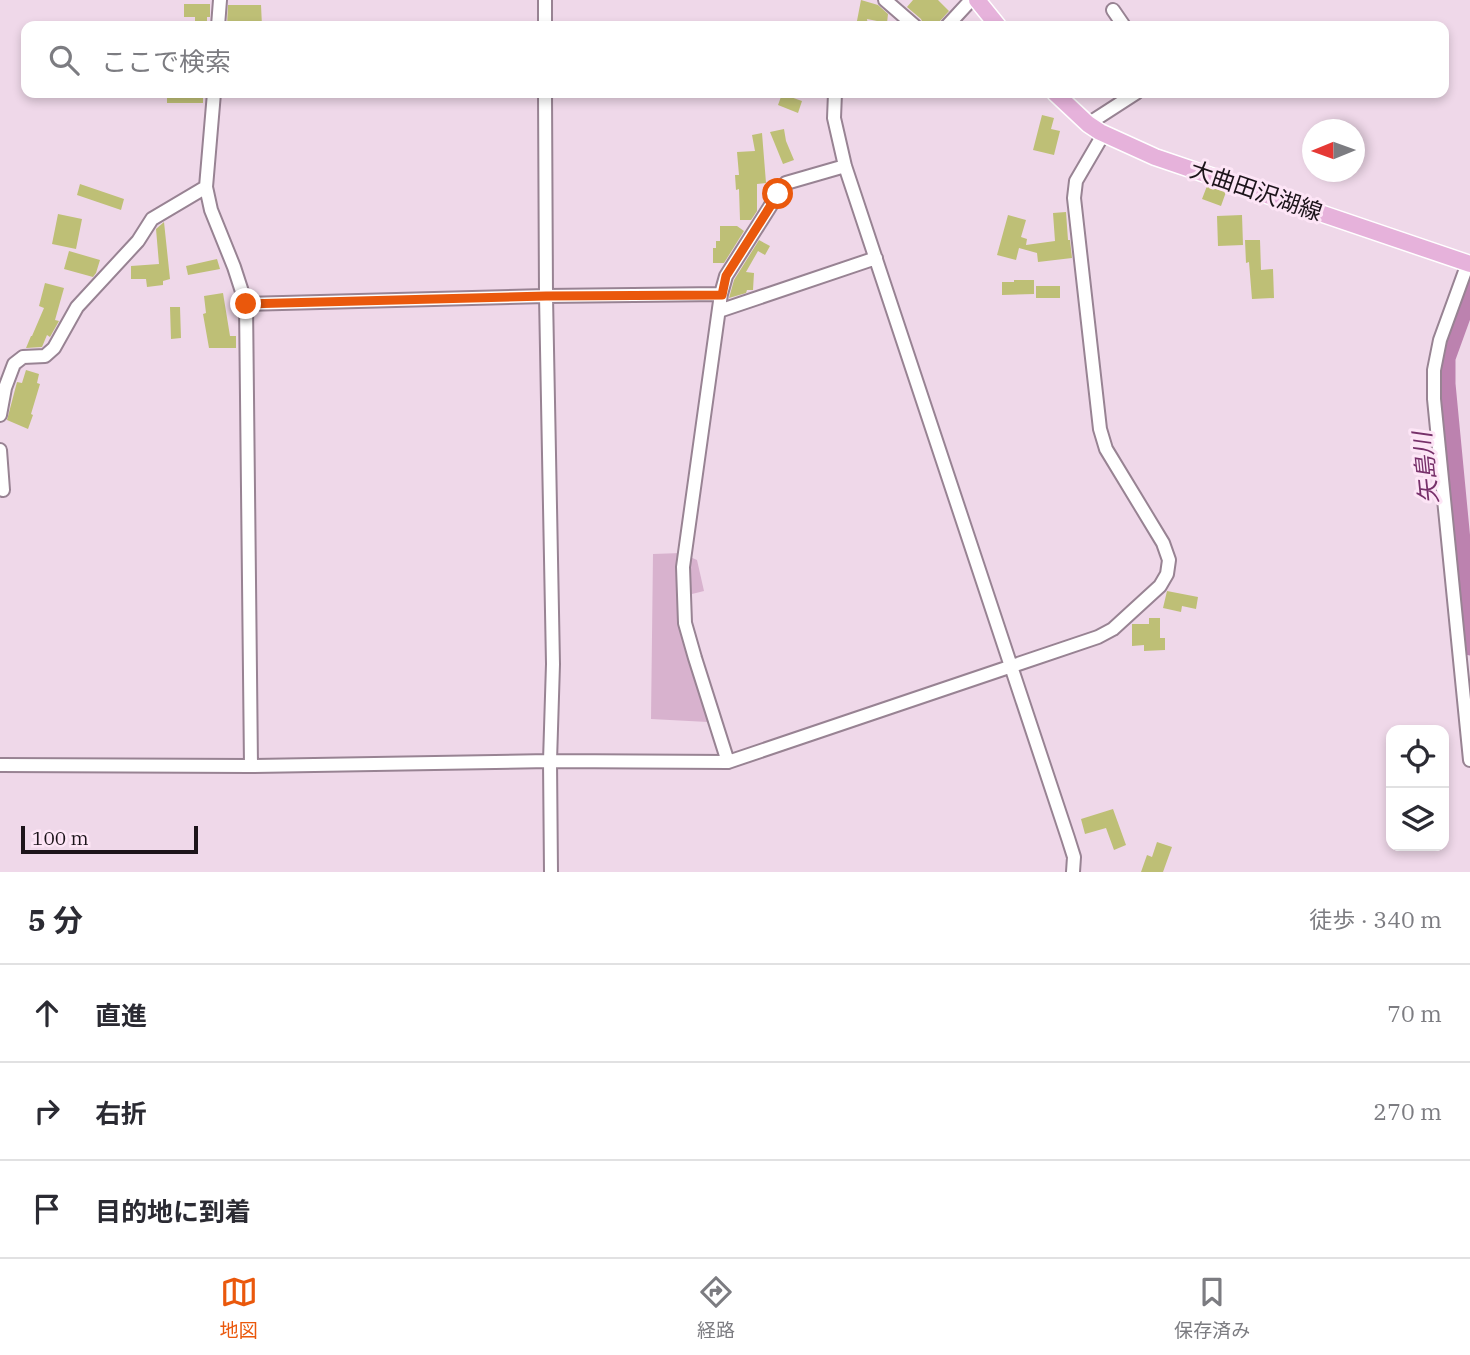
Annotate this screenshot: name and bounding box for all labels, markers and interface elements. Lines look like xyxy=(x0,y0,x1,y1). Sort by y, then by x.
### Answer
search box xyxy=(21,21,1449,98)
icon: search xyxy=(45,41,83,79)
text: ここで検索 xyxy=(101,44,231,78)
north arrow xyxy=(1302,119,1365,182)
street label: 大曲田沢湖線 xyxy=(1186,153,1326,227)
route start xyxy=(762,178,793,209)
route end xyxy=(230,288,261,319)
water label: 矢島川 xyxy=(1405,428,1445,506)
map controls xyxy=(1386,725,1449,851)
button: locate xyxy=(1386,725,1449,788)
button: layers xyxy=(1386,788,1449,851)
scale bar xyxy=(21,823,198,855)
text: 100 m xyxy=(32,826,89,850)
text: 5 分 xyxy=(28,900,83,939)
text: 徒歩 · 340 m xyxy=(1309,904,1442,934)
icon: ahead xyxy=(28,994,66,1032)
text: 直進 xyxy=(95,998,147,1032)
text: 70 m xyxy=(1387,998,1442,1028)
icon: right xyxy=(28,1092,66,1130)
text: 右折 xyxy=(95,1096,147,1130)
text: 270 m xyxy=(1373,1096,1442,1126)
icon: arrive xyxy=(28,1190,66,1228)
text: 目的地に到着 xyxy=(95,1194,251,1228)
tab: 地図 xyxy=(220,1273,258,1342)
tab: 経路 xyxy=(697,1273,735,1342)
tab: 保存済み xyxy=(1174,1273,1250,1342)

